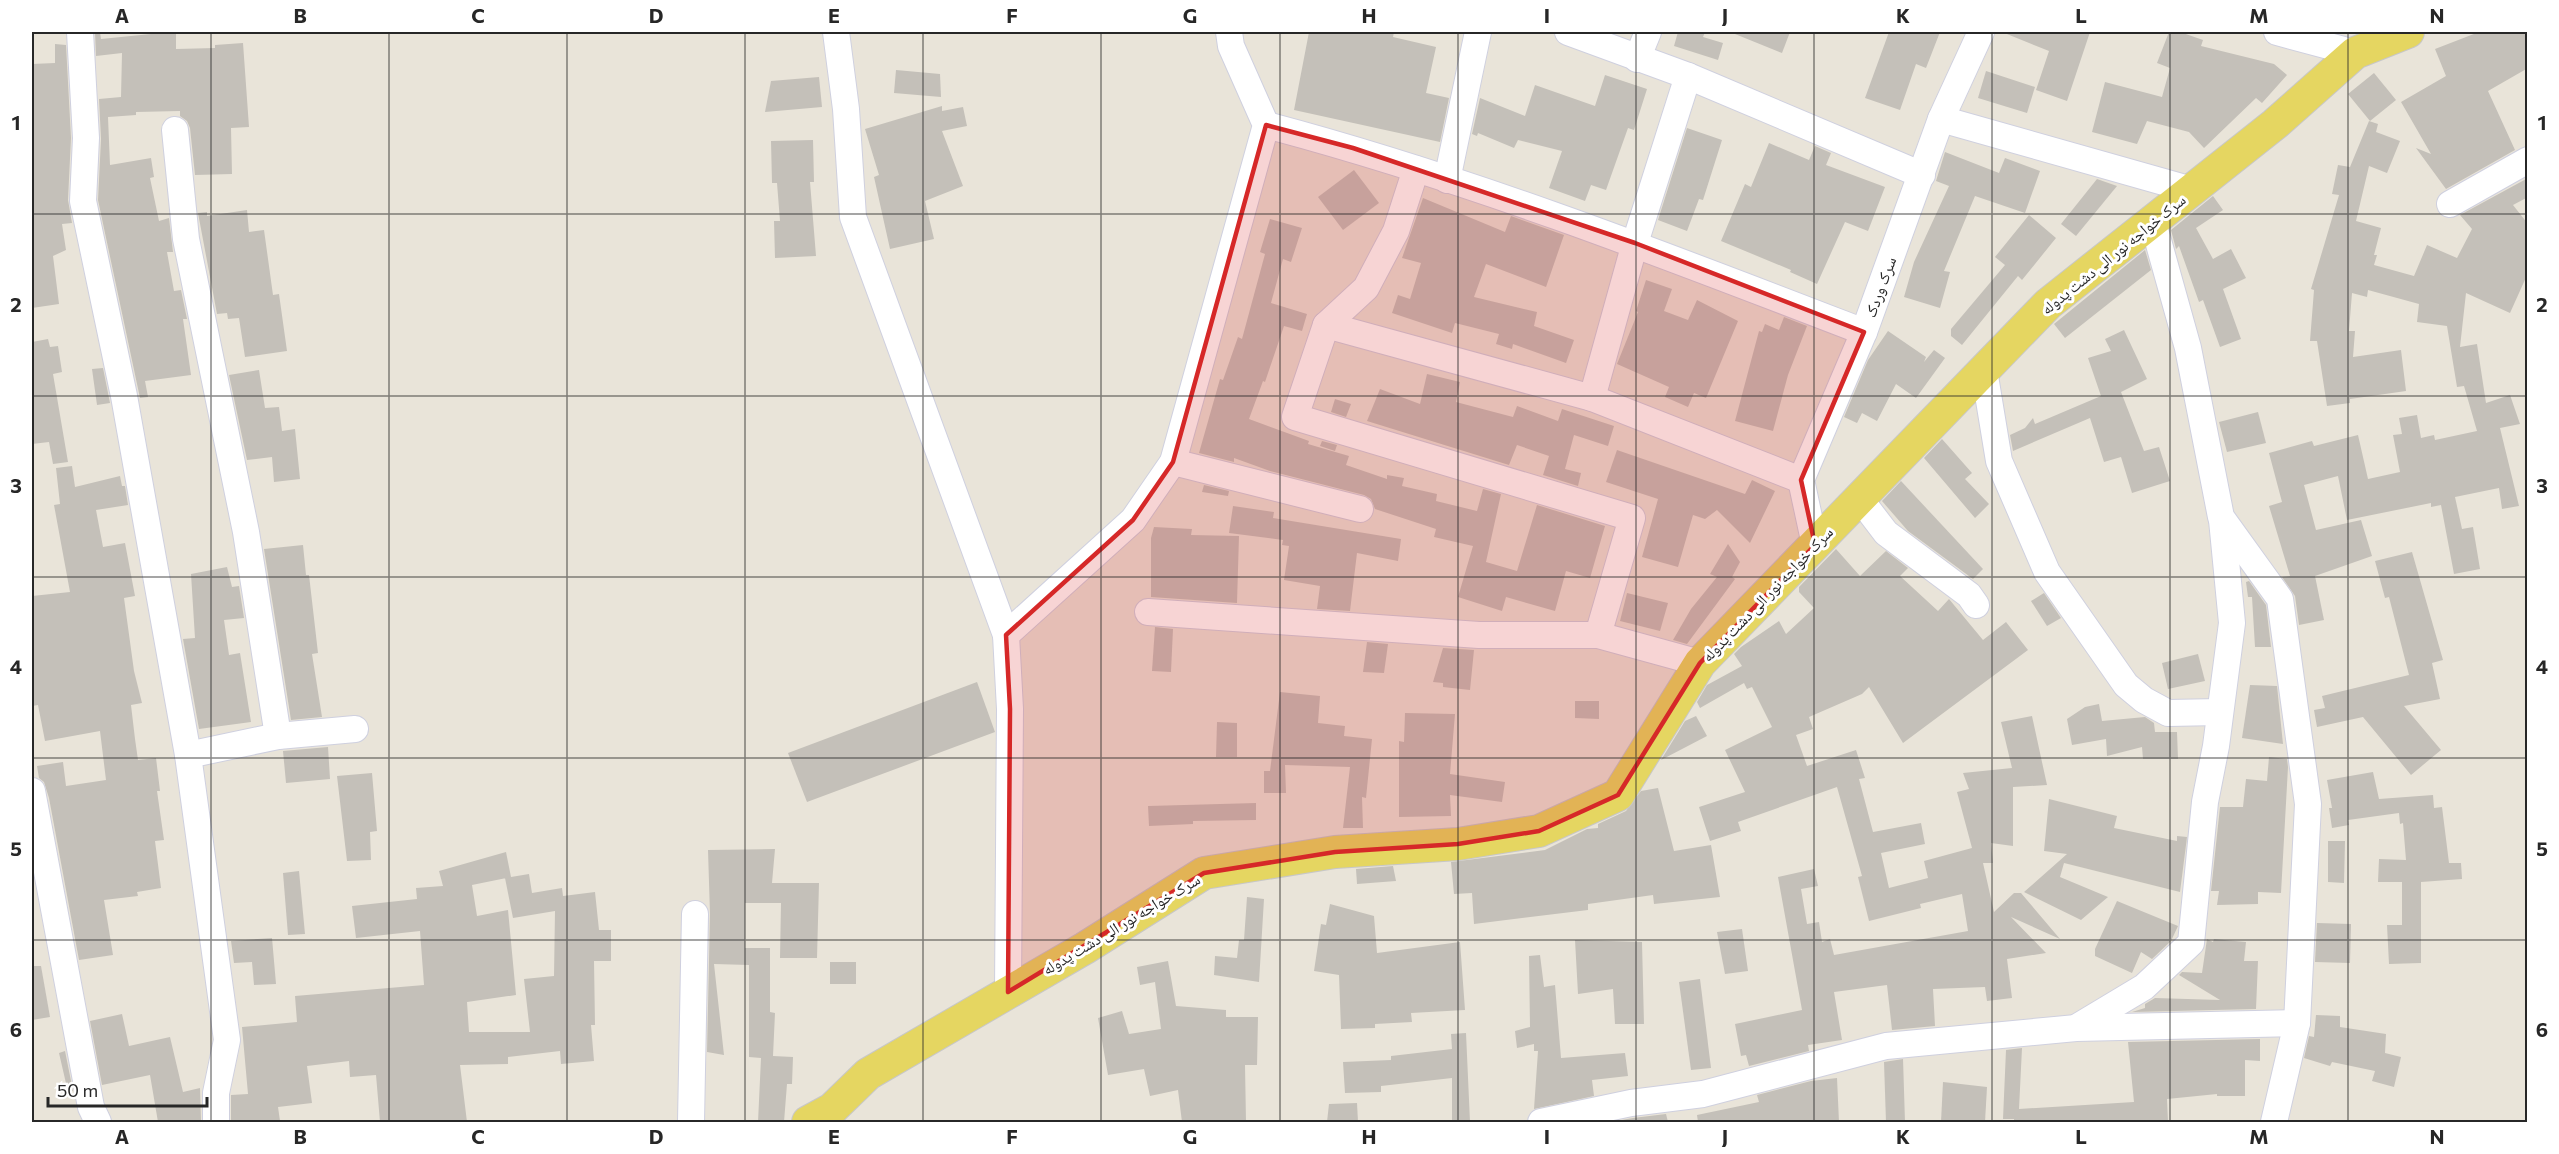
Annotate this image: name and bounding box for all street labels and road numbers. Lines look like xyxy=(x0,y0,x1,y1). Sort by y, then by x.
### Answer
street label: سرک خواجه نور الی دشت پدوله xyxy=(2037,189,2190,319)
street label: سرک وردک xyxy=(1860,254,1900,320)
street label: سرک خواجه نور الی دشت پدوله xyxy=(1697,522,1838,667)
street label: سرک خواجه نور الی دشت پدوله xyxy=(1039,869,1204,980)

